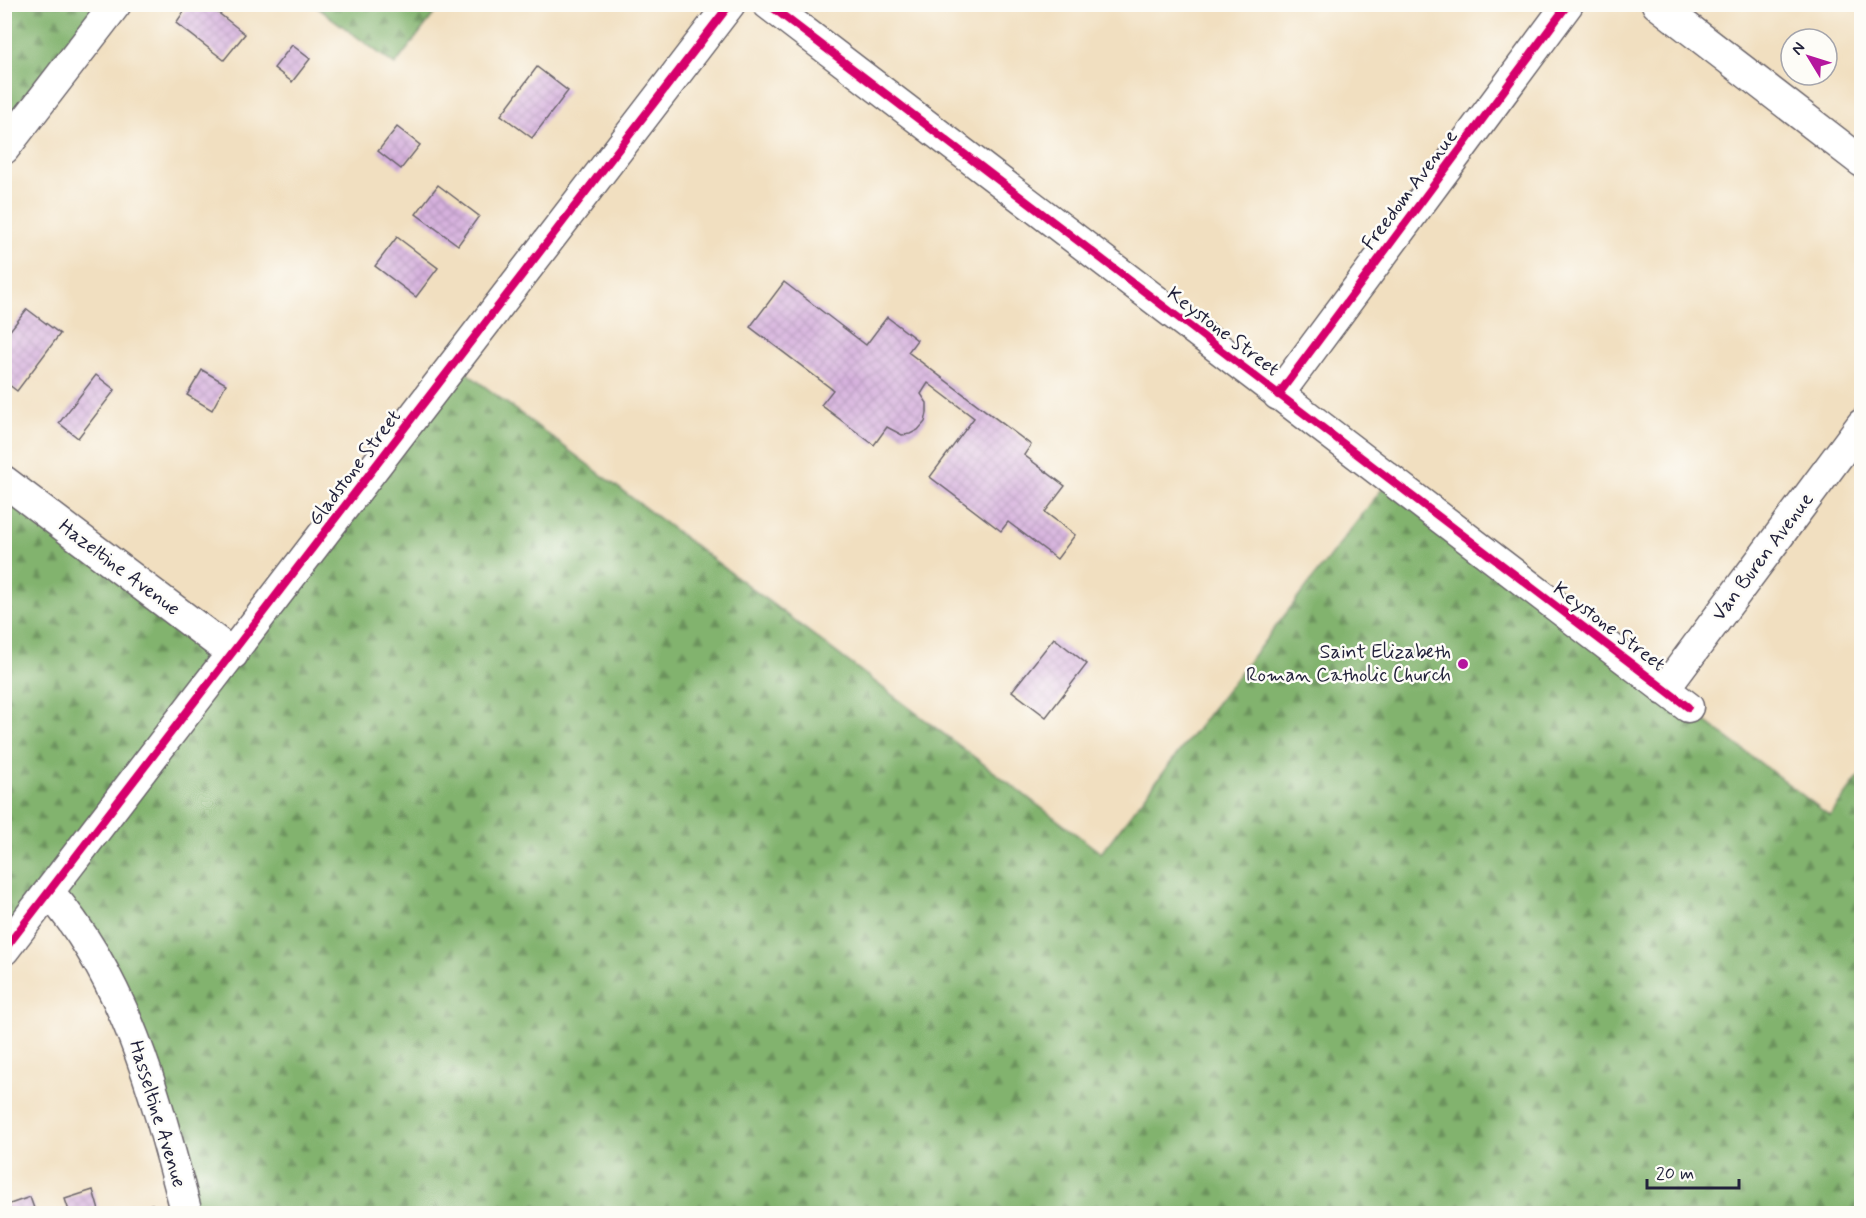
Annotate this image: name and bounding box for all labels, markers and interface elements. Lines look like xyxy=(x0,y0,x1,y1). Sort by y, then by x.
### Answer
north arrow xyxy=(1779,27,1839,87)
text: N xyxy=(1787,38,1810,59)
street label: Freedom Avenue xyxy=(1356,124,1464,256)
street label: Keystone Street xyxy=(1161,281,1285,383)
street label: Gladstone Street xyxy=(302,404,408,532)
street label: Van Buren Avenue xyxy=(1706,487,1820,627)
street label: Hazeltine Avenue xyxy=(53,513,185,623)
street label: Keystone Street xyxy=(1547,576,1671,678)
place label: Saint Elizabeth Roman Catholic Church xyxy=(1246,639,1451,689)
marker: Saint Elizabeth Roman Catholic Church xyxy=(1456,657,1470,671)
street label: Hasseltine Avenue xyxy=(122,1037,192,1191)
scale bar xyxy=(1647,1152,1738,1190)
text: 20 m xyxy=(1656,1162,1694,1186)

